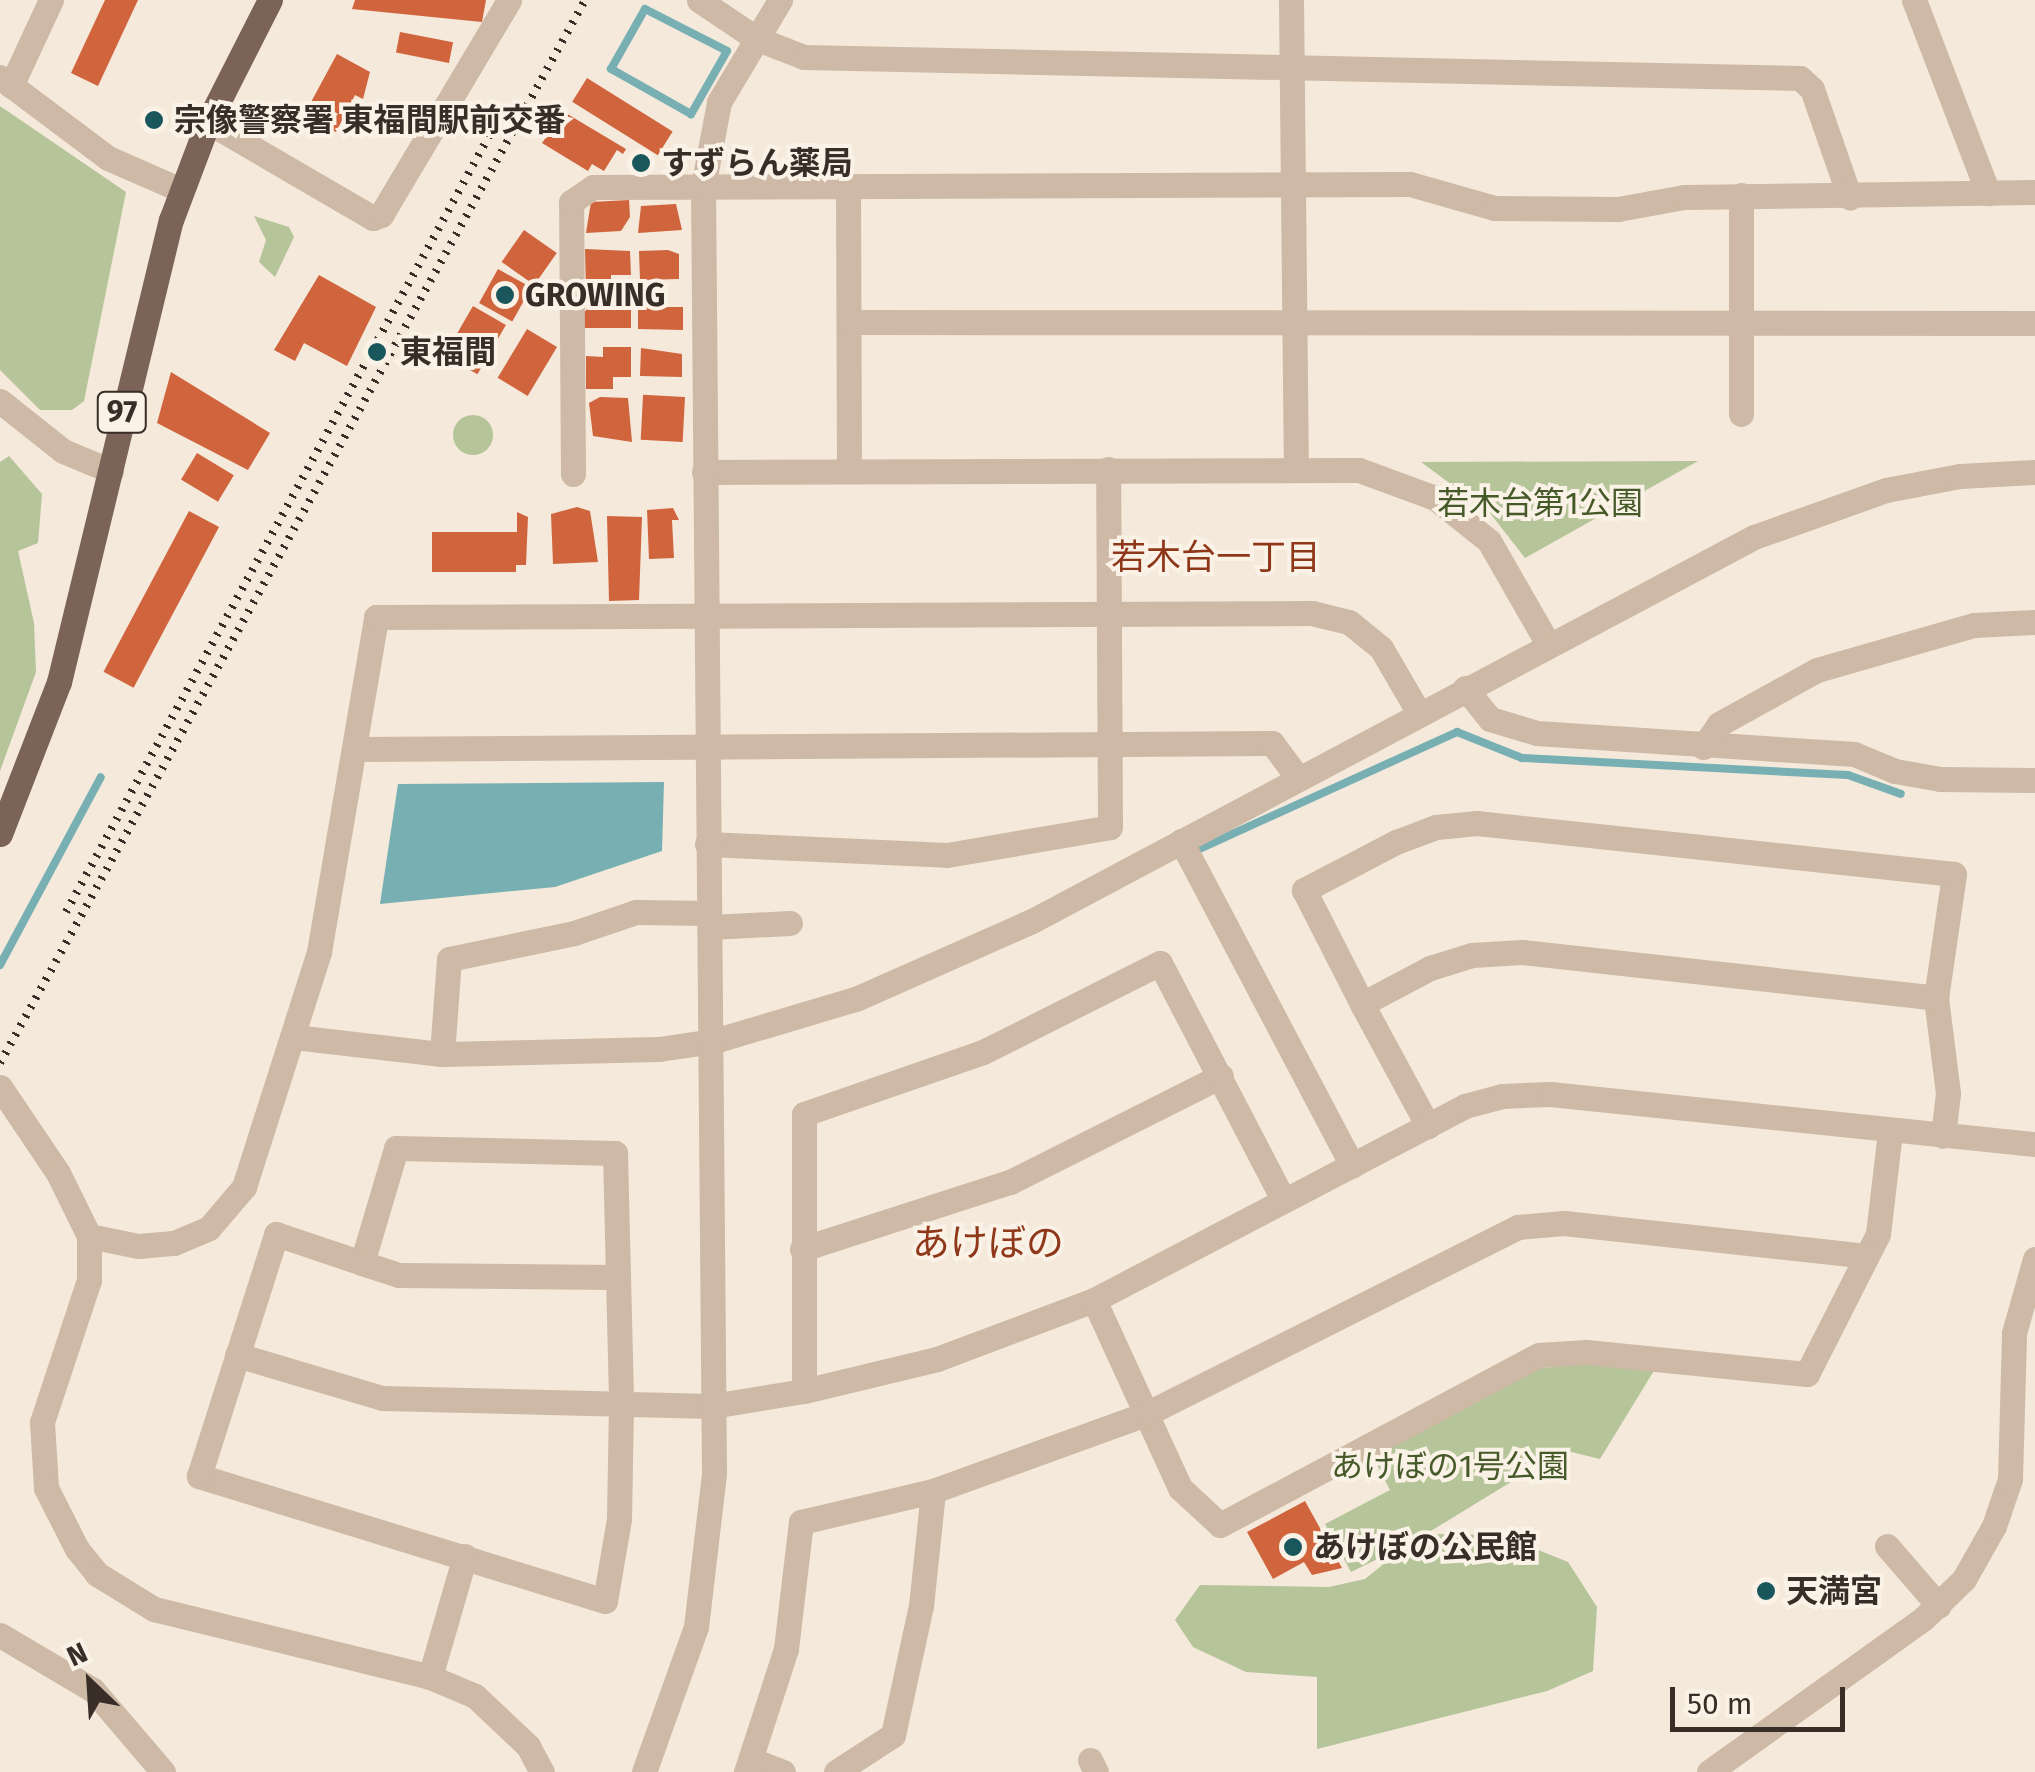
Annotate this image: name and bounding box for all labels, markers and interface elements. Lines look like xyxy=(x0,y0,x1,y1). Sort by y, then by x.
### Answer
place label: 宗像警察署 東福間駅前交番 xyxy=(174,101,566,139)
marker: 宗像警察署 東福間駅前交番 xyxy=(143,109,165,131)
place label: すずらん薬局 xyxy=(661,144,853,182)
marker: すずらん薬局 xyxy=(630,152,652,174)
place label: GROWING xyxy=(525,276,665,314)
marker: GROWING xyxy=(494,284,516,306)
place label: 東福間 xyxy=(400,333,496,371)
marker: 東福間 xyxy=(364,339,390,365)
road number: 97 xyxy=(94,387,150,437)
park label: 若木台第1公園 xyxy=(1437,484,1643,522)
district label: 若木台一丁目 xyxy=(1111,536,1321,578)
district label: あけぼの xyxy=(912,1221,1064,1267)
park label: あけぼの1号公園 xyxy=(1331,1447,1569,1485)
place label: あけぼの公民館 xyxy=(1313,1528,1537,1566)
marker: あけぼの公民館 xyxy=(1282,1536,1304,1558)
place label: 天満宮 xyxy=(1786,1572,1882,1610)
marker: 天満宮 xyxy=(1755,1580,1777,1602)
north arrow xyxy=(40,1632,140,1732)
text: N xyxy=(62,1635,92,1673)
scale bar xyxy=(1675,1667,1850,1729)
text: 50 m xyxy=(1687,1686,1752,1722)

